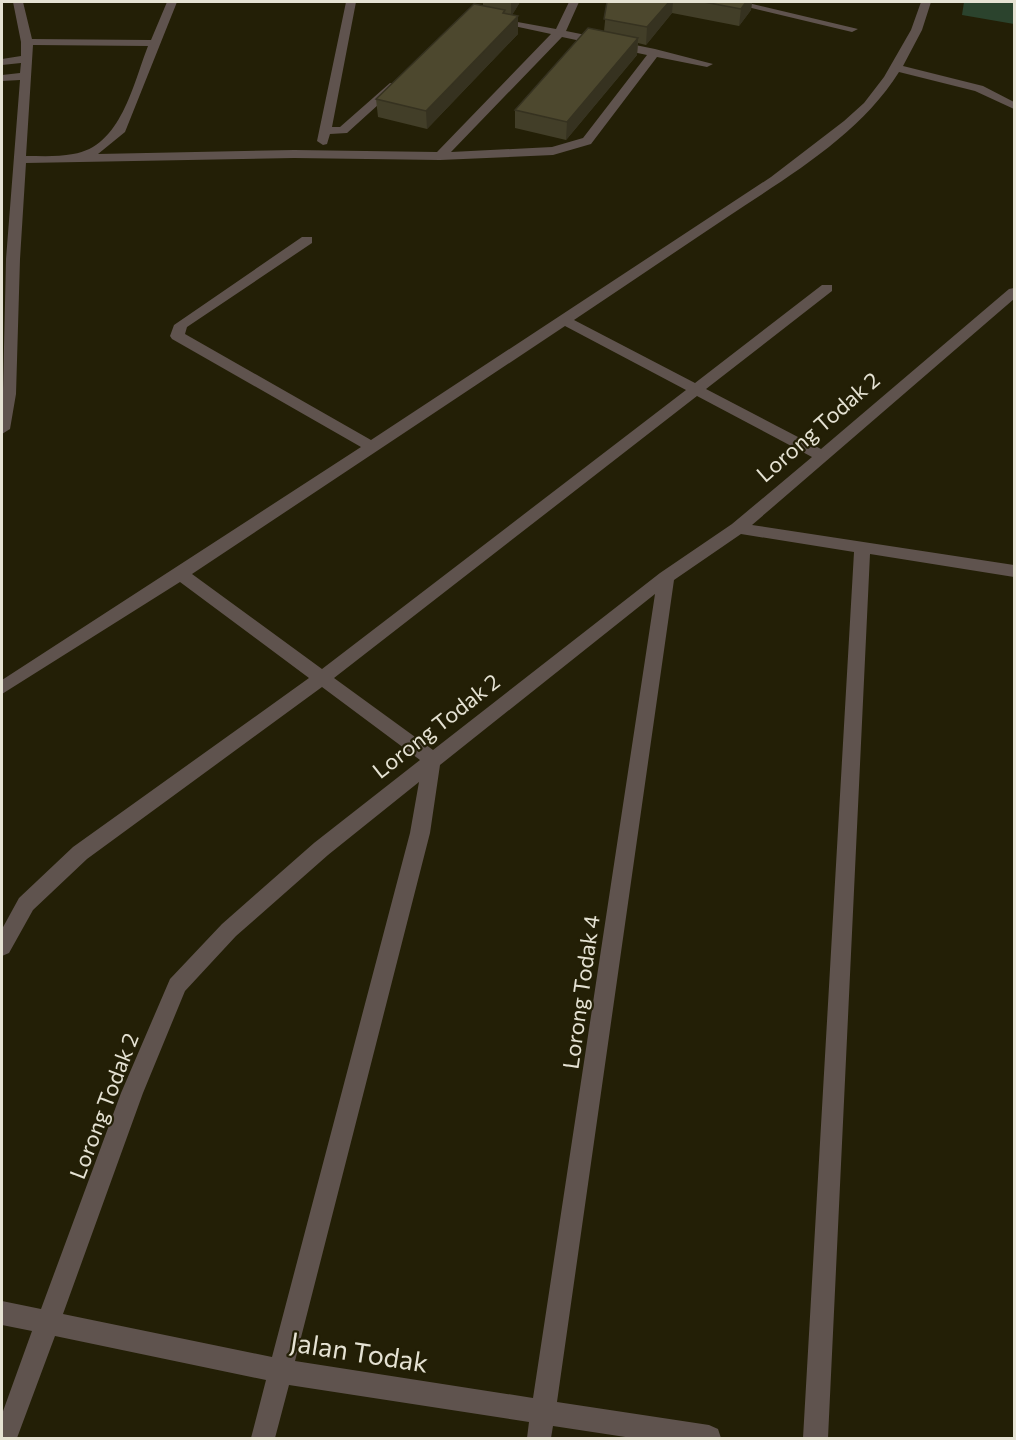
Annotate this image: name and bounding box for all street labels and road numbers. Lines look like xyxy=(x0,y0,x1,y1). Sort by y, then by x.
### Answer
street label: Lorong Todak 2 xyxy=(751,366,885,487)
street label: Lorong Todak 2 xyxy=(367,668,505,784)
street label: Lorong Todak 4 xyxy=(556,913,605,1071)
street label: Lorong Todak 2 xyxy=(63,1029,144,1183)
street label: Jalan Todak xyxy=(288,1324,431,1379)

